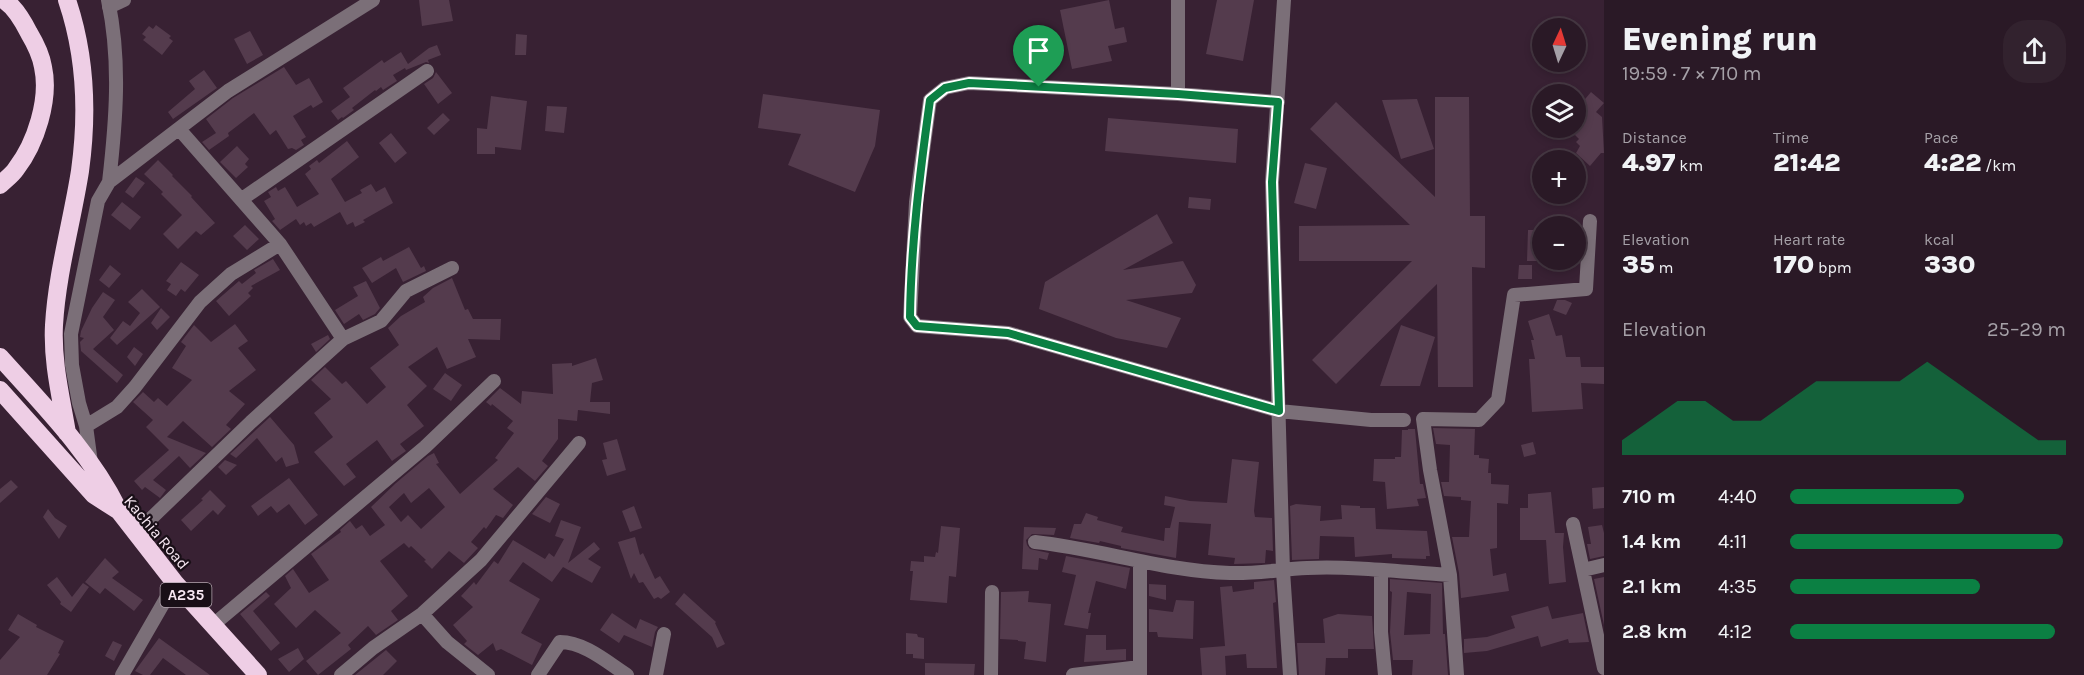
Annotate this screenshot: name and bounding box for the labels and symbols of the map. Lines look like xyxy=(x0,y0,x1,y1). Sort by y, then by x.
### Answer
north arrow xyxy=(1532,18,1586,72)
pin xyxy=(1013,25,1064,87)
street label: Kachia Road xyxy=(120,491,193,573)
road number: A235 xyxy=(160,583,212,607)

